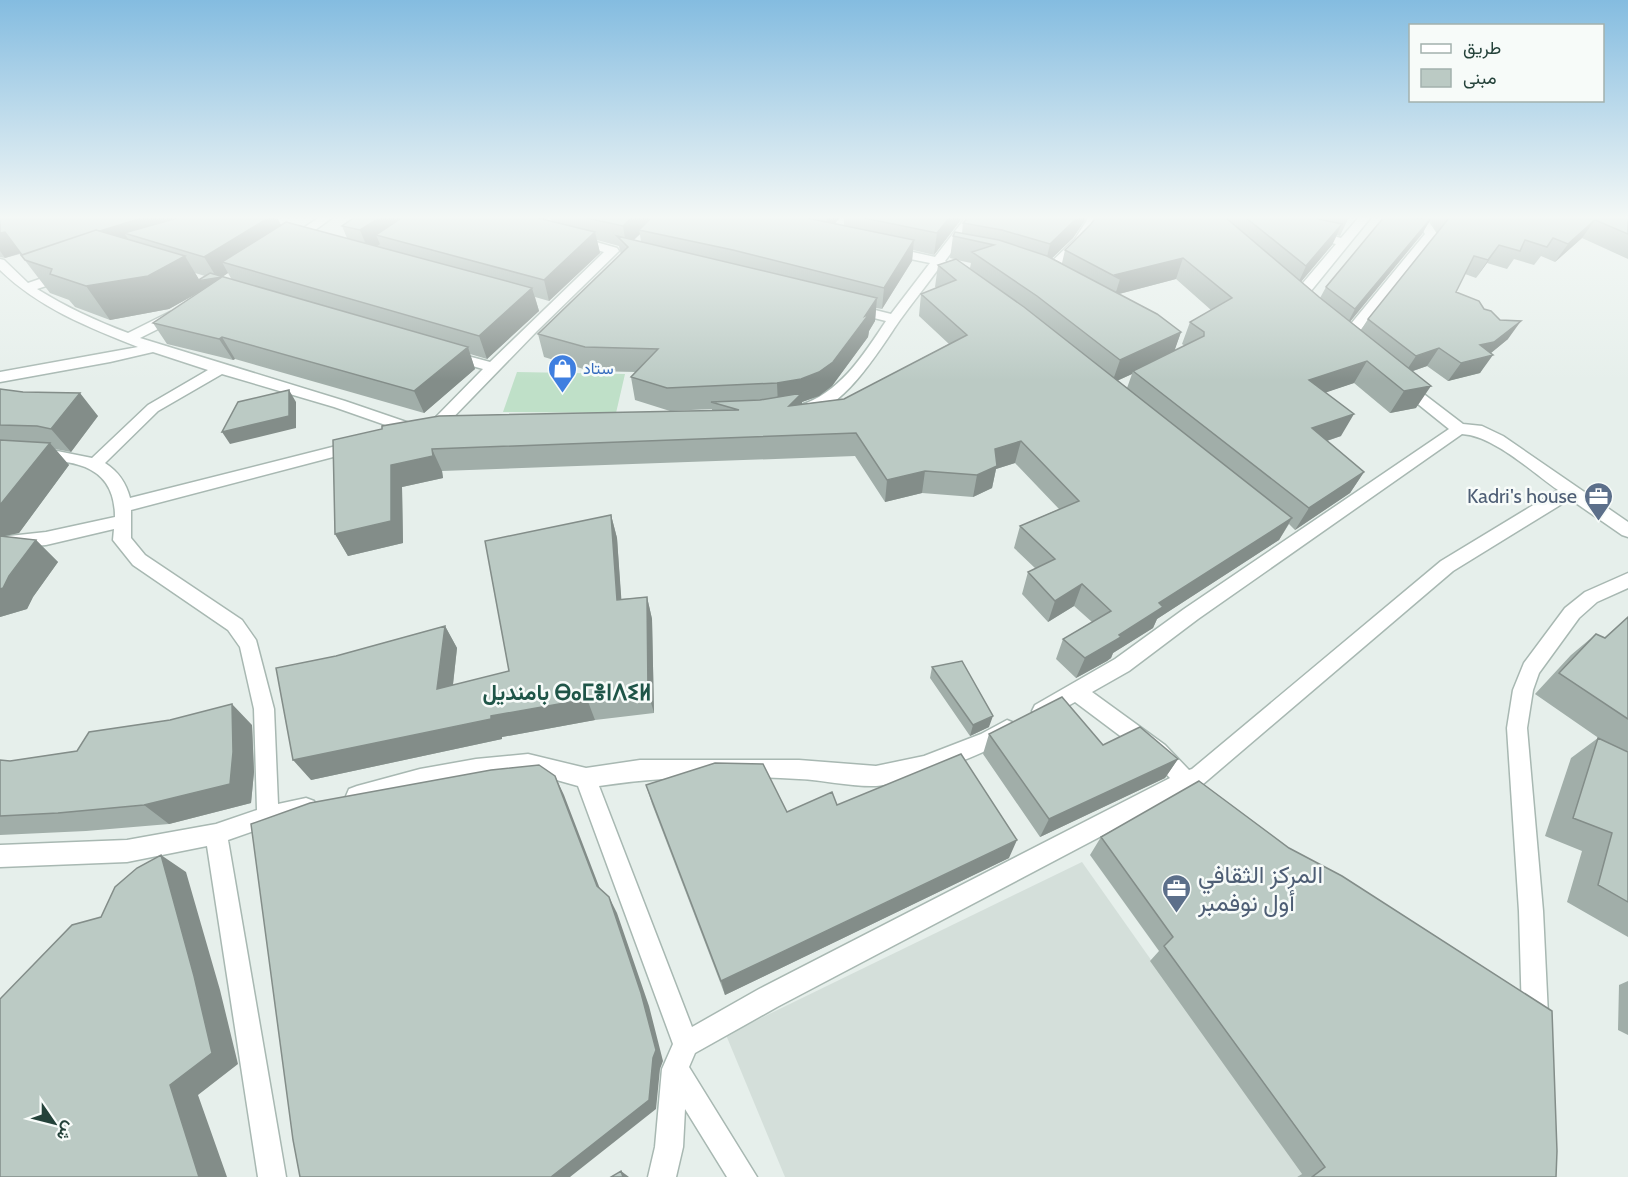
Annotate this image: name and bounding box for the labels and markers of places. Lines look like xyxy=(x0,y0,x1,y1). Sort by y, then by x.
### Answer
shop icon: ستاد xyxy=(546,352,578,394)
place label: ستاد xyxy=(583,359,614,378)
office icon: Kadri's house xyxy=(1582,480,1614,522)
place label: Kadri's house xyxy=(1467,484,1577,508)
place label: المركز الثقافي أول نوفمبر xyxy=(1197,860,1323,918)
office icon: المركز الثقافي أول نوفمبر xyxy=(1161,872,1193,914)

